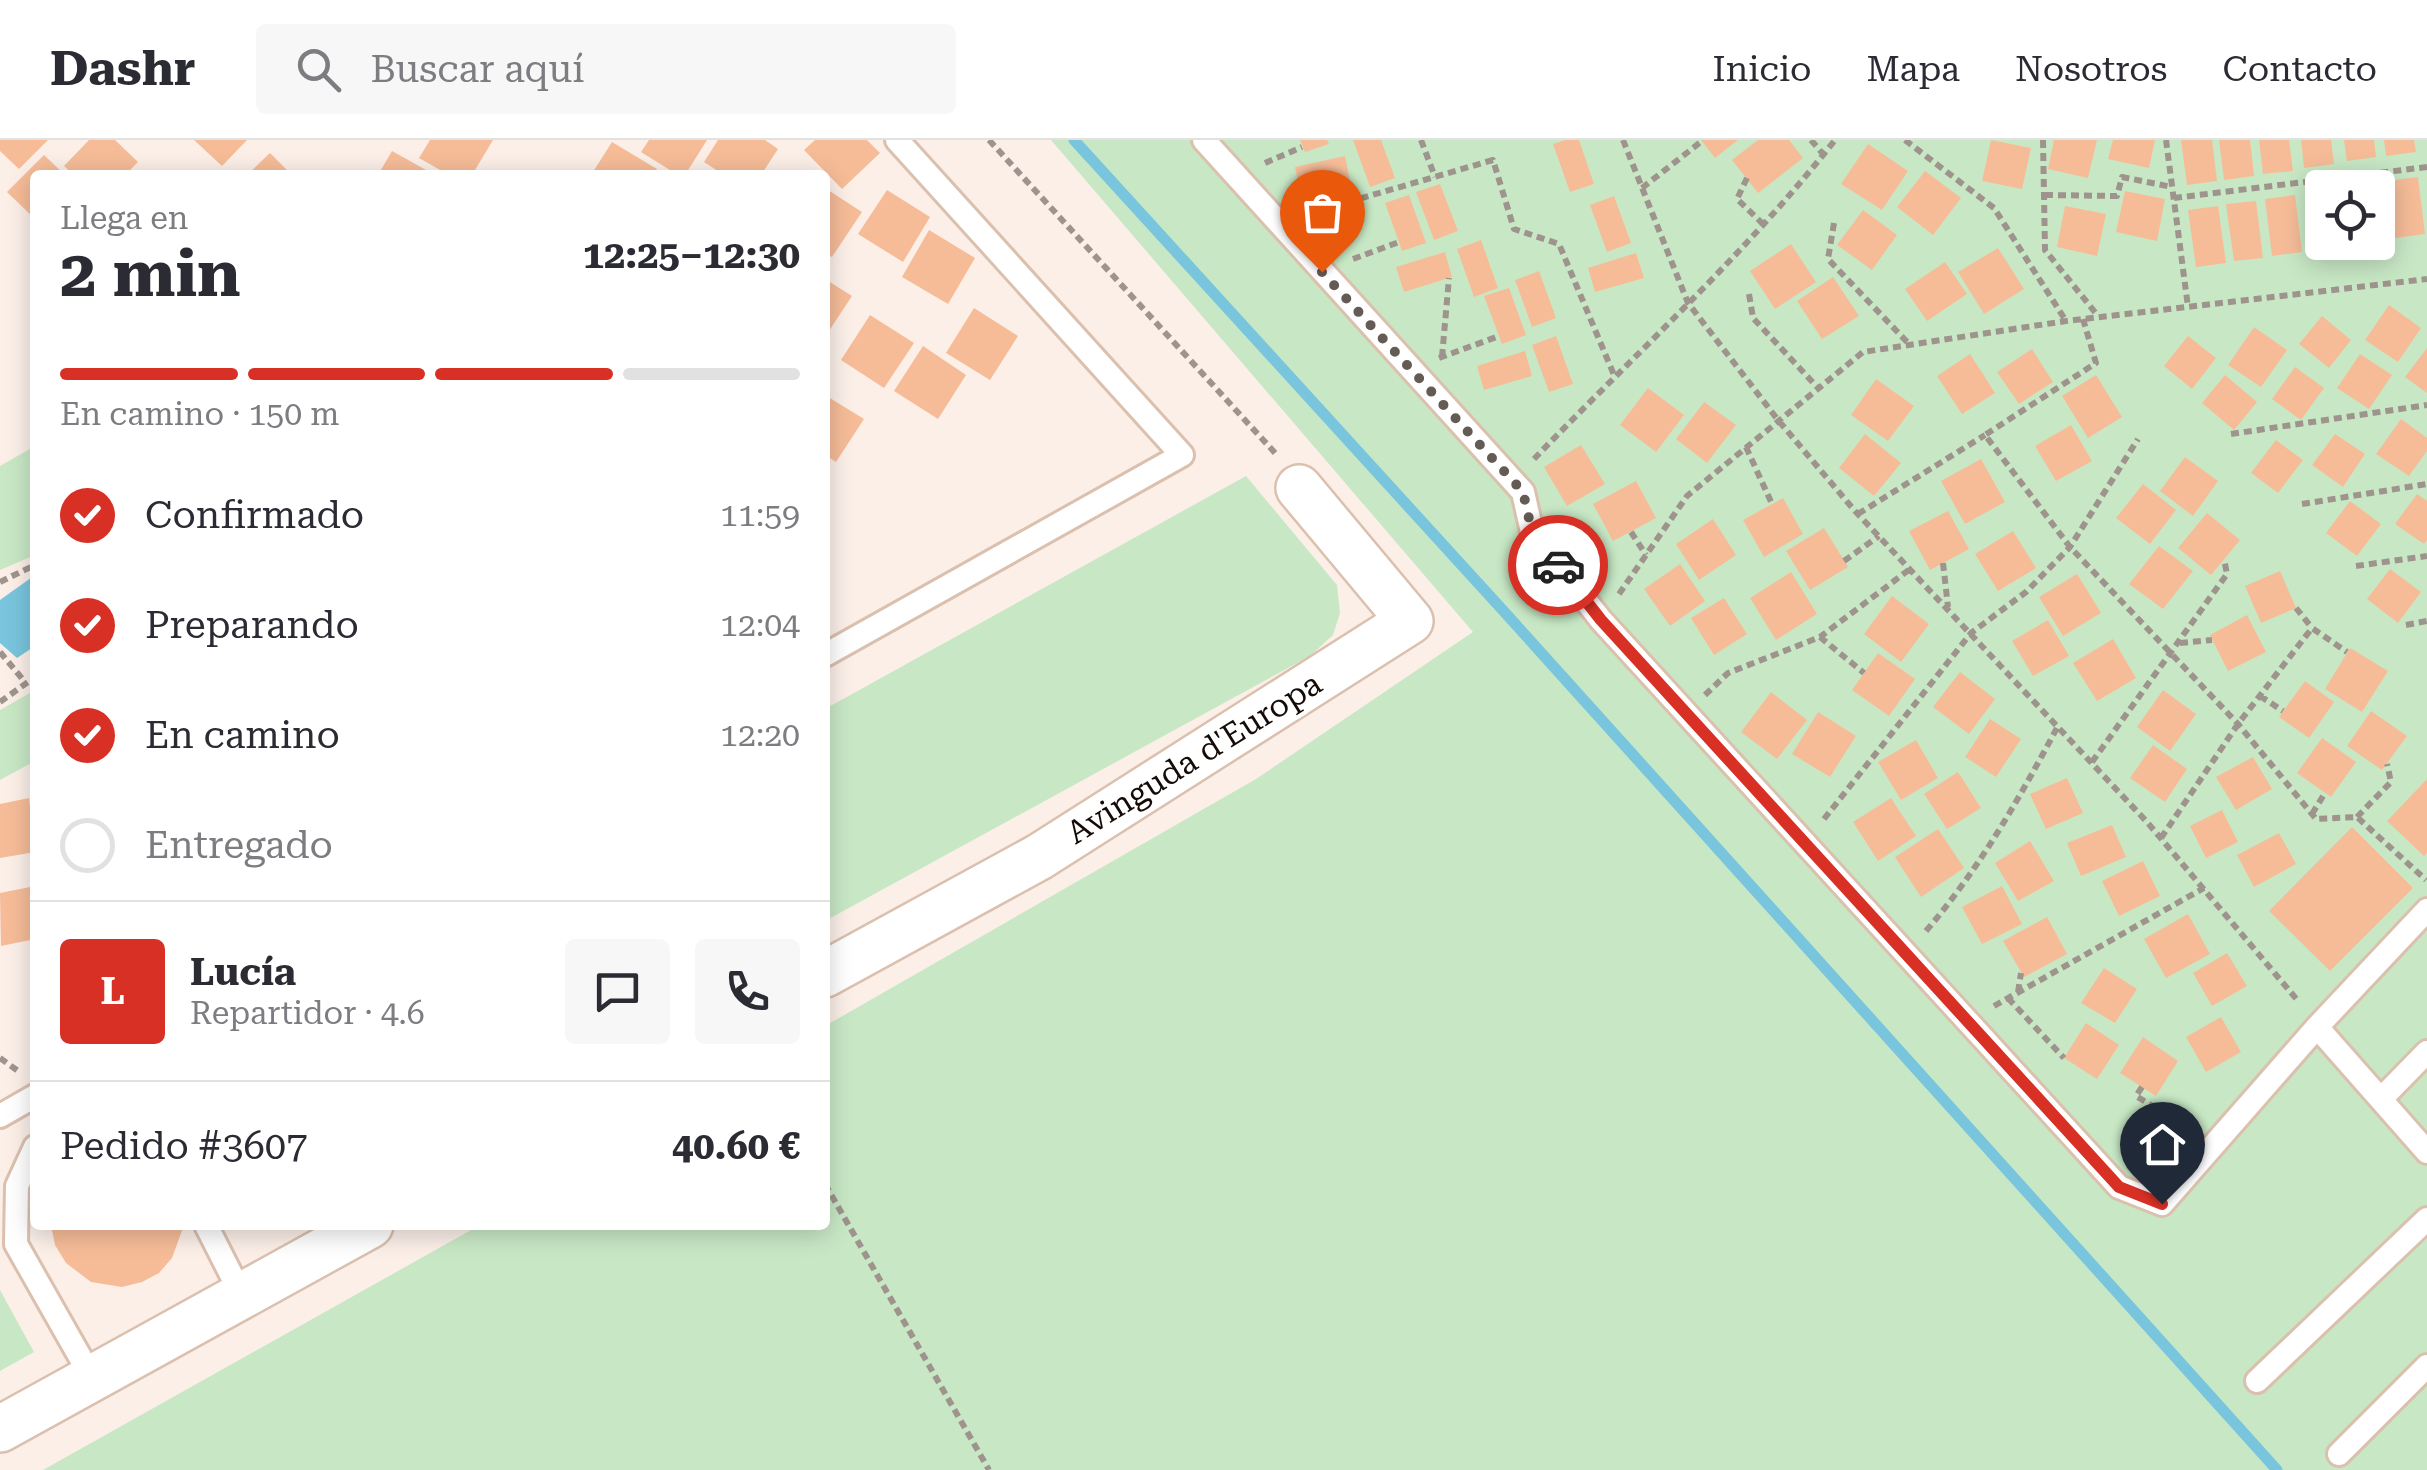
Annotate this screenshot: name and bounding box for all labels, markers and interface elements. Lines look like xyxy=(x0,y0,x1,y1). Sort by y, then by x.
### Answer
search box xyxy=(256,24,956,114)
text: Dashr xyxy=(50,41,196,97)
icon: search xyxy=(291,42,346,97)
text: Buscar aquí xyxy=(371,47,584,91)
text: Inicio xyxy=(1713,49,1812,90)
text: Mapa xyxy=(1867,49,1960,90)
text: Nosotros xyxy=(2015,49,2167,90)
text: Contacto xyxy=(2222,49,2377,90)
pin xyxy=(1280,170,1365,273)
map controls xyxy=(2305,170,2395,260)
button: locate xyxy=(2305,170,2395,260)
icon: bag xyxy=(1295,185,1350,240)
text: Llega en xyxy=(60,199,188,237)
text: 12:25–12:30 xyxy=(583,233,800,277)
text: 2 min xyxy=(60,236,241,312)
text: En camino · 150 m xyxy=(60,395,340,433)
icon: check xyxy=(60,488,115,543)
text: Confirmado xyxy=(145,493,364,537)
text: 11:59 xyxy=(720,496,800,534)
courier xyxy=(1508,515,1608,615)
icon: car xyxy=(1531,538,1586,593)
icon: check xyxy=(60,598,115,653)
text: Preparando xyxy=(145,603,359,647)
text: 12:04 xyxy=(720,606,800,644)
street label: Avinguda d'Europa xyxy=(1060,664,1328,852)
icon: check xyxy=(60,708,115,763)
text: En camino xyxy=(145,713,340,757)
text: 12:20 xyxy=(720,716,800,754)
text: Entregado xyxy=(145,823,333,867)
button: chat xyxy=(565,939,670,1044)
button: phone xyxy=(695,939,800,1044)
text: Lucía xyxy=(190,950,296,994)
text: L xyxy=(100,969,125,1013)
text: Repartidor · 4.6 xyxy=(190,994,425,1032)
pin xyxy=(2120,1102,2205,1205)
icon: home xyxy=(2135,1117,2190,1172)
text: Pedido #3607 xyxy=(60,1124,307,1168)
text: 40.60 € xyxy=(672,1124,800,1168)

